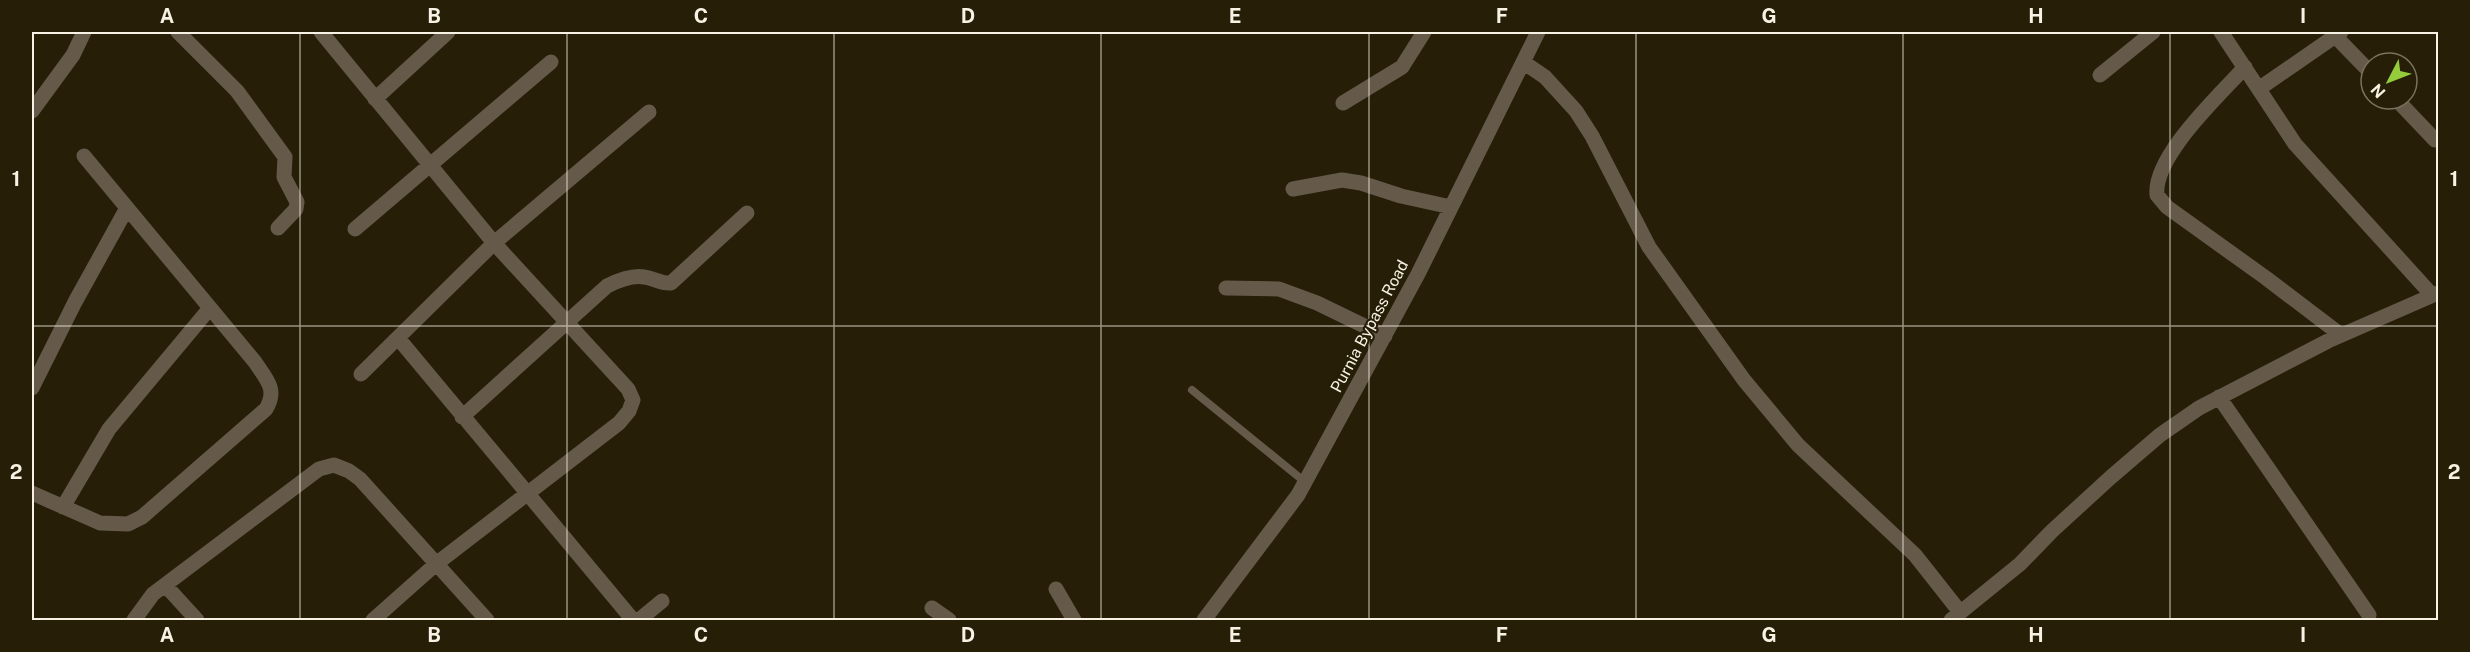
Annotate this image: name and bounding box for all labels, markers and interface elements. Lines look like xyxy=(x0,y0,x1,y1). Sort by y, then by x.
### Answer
text: A xyxy=(160,4,174,28)
text: B xyxy=(427,4,441,28)
text: C xyxy=(694,4,708,28)
text: D xyxy=(961,4,975,28)
text: E xyxy=(1229,4,1241,28)
text: F xyxy=(1496,4,1508,28)
text: G xyxy=(1761,4,1777,28)
text: H xyxy=(2028,4,2044,28)
text: I xyxy=(2300,4,2306,28)
north arrow xyxy=(2359,51,2419,111)
text: N xyxy=(2367,80,2389,102)
text: 1 xyxy=(12,167,20,191)
text: 1 xyxy=(2450,167,2458,191)
street label: Purnia Bypass Road xyxy=(1327,257,1412,396)
text: 2 xyxy=(10,460,22,484)
text: 2 xyxy=(2448,460,2460,484)
text: A xyxy=(160,623,174,647)
text: B xyxy=(427,623,441,647)
text: C xyxy=(694,623,708,647)
text: D xyxy=(961,623,975,647)
text: E xyxy=(1229,623,1241,647)
text: F xyxy=(1496,623,1508,647)
text: G xyxy=(1761,623,1777,647)
text: H xyxy=(2028,623,2044,647)
text: I xyxy=(2300,623,2306,647)

